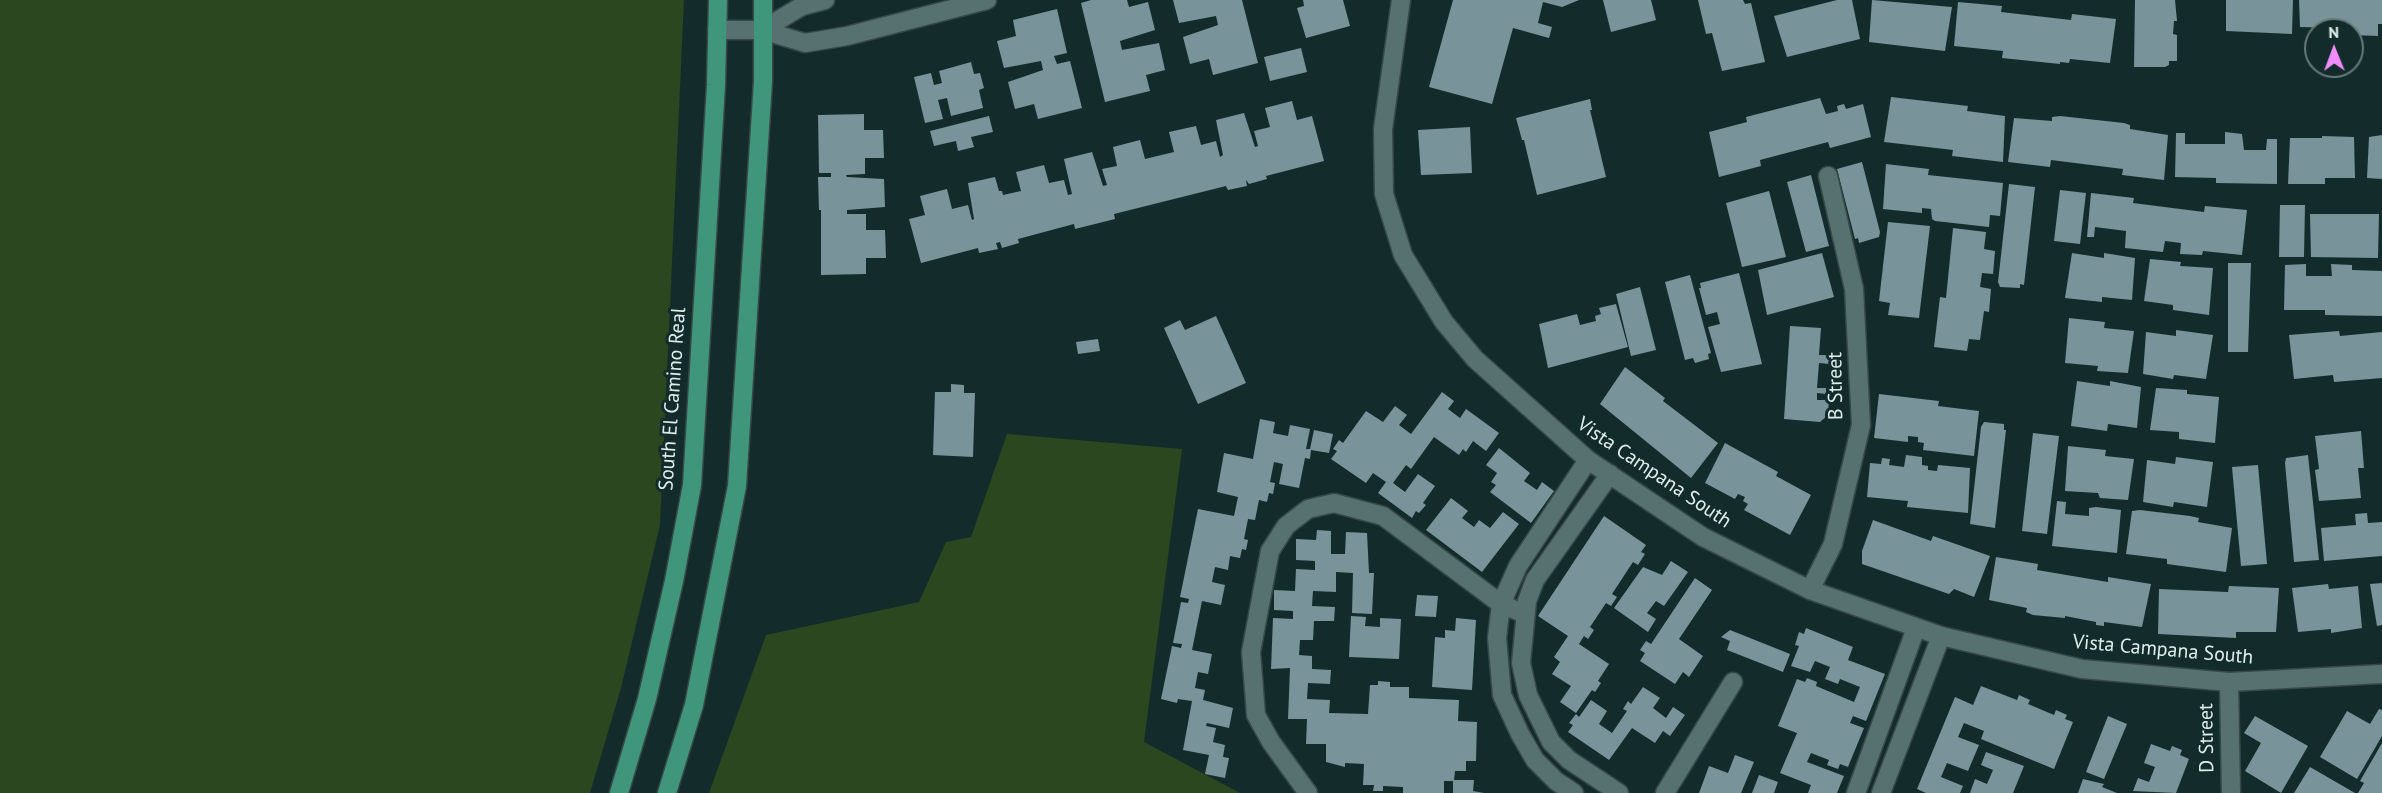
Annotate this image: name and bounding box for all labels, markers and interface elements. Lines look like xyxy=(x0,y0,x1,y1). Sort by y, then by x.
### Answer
north arrow xyxy=(2304,18,2364,78)
text: N xyxy=(2328,22,2339,42)
street label: South El Camino Real xyxy=(655,307,691,491)
street label: B Street xyxy=(1823,352,1849,420)
street label: Vista Campana South xyxy=(1572,412,1736,534)
street label: Vista Campana South xyxy=(2072,630,2254,670)
street label: D Street xyxy=(2194,703,2220,773)

